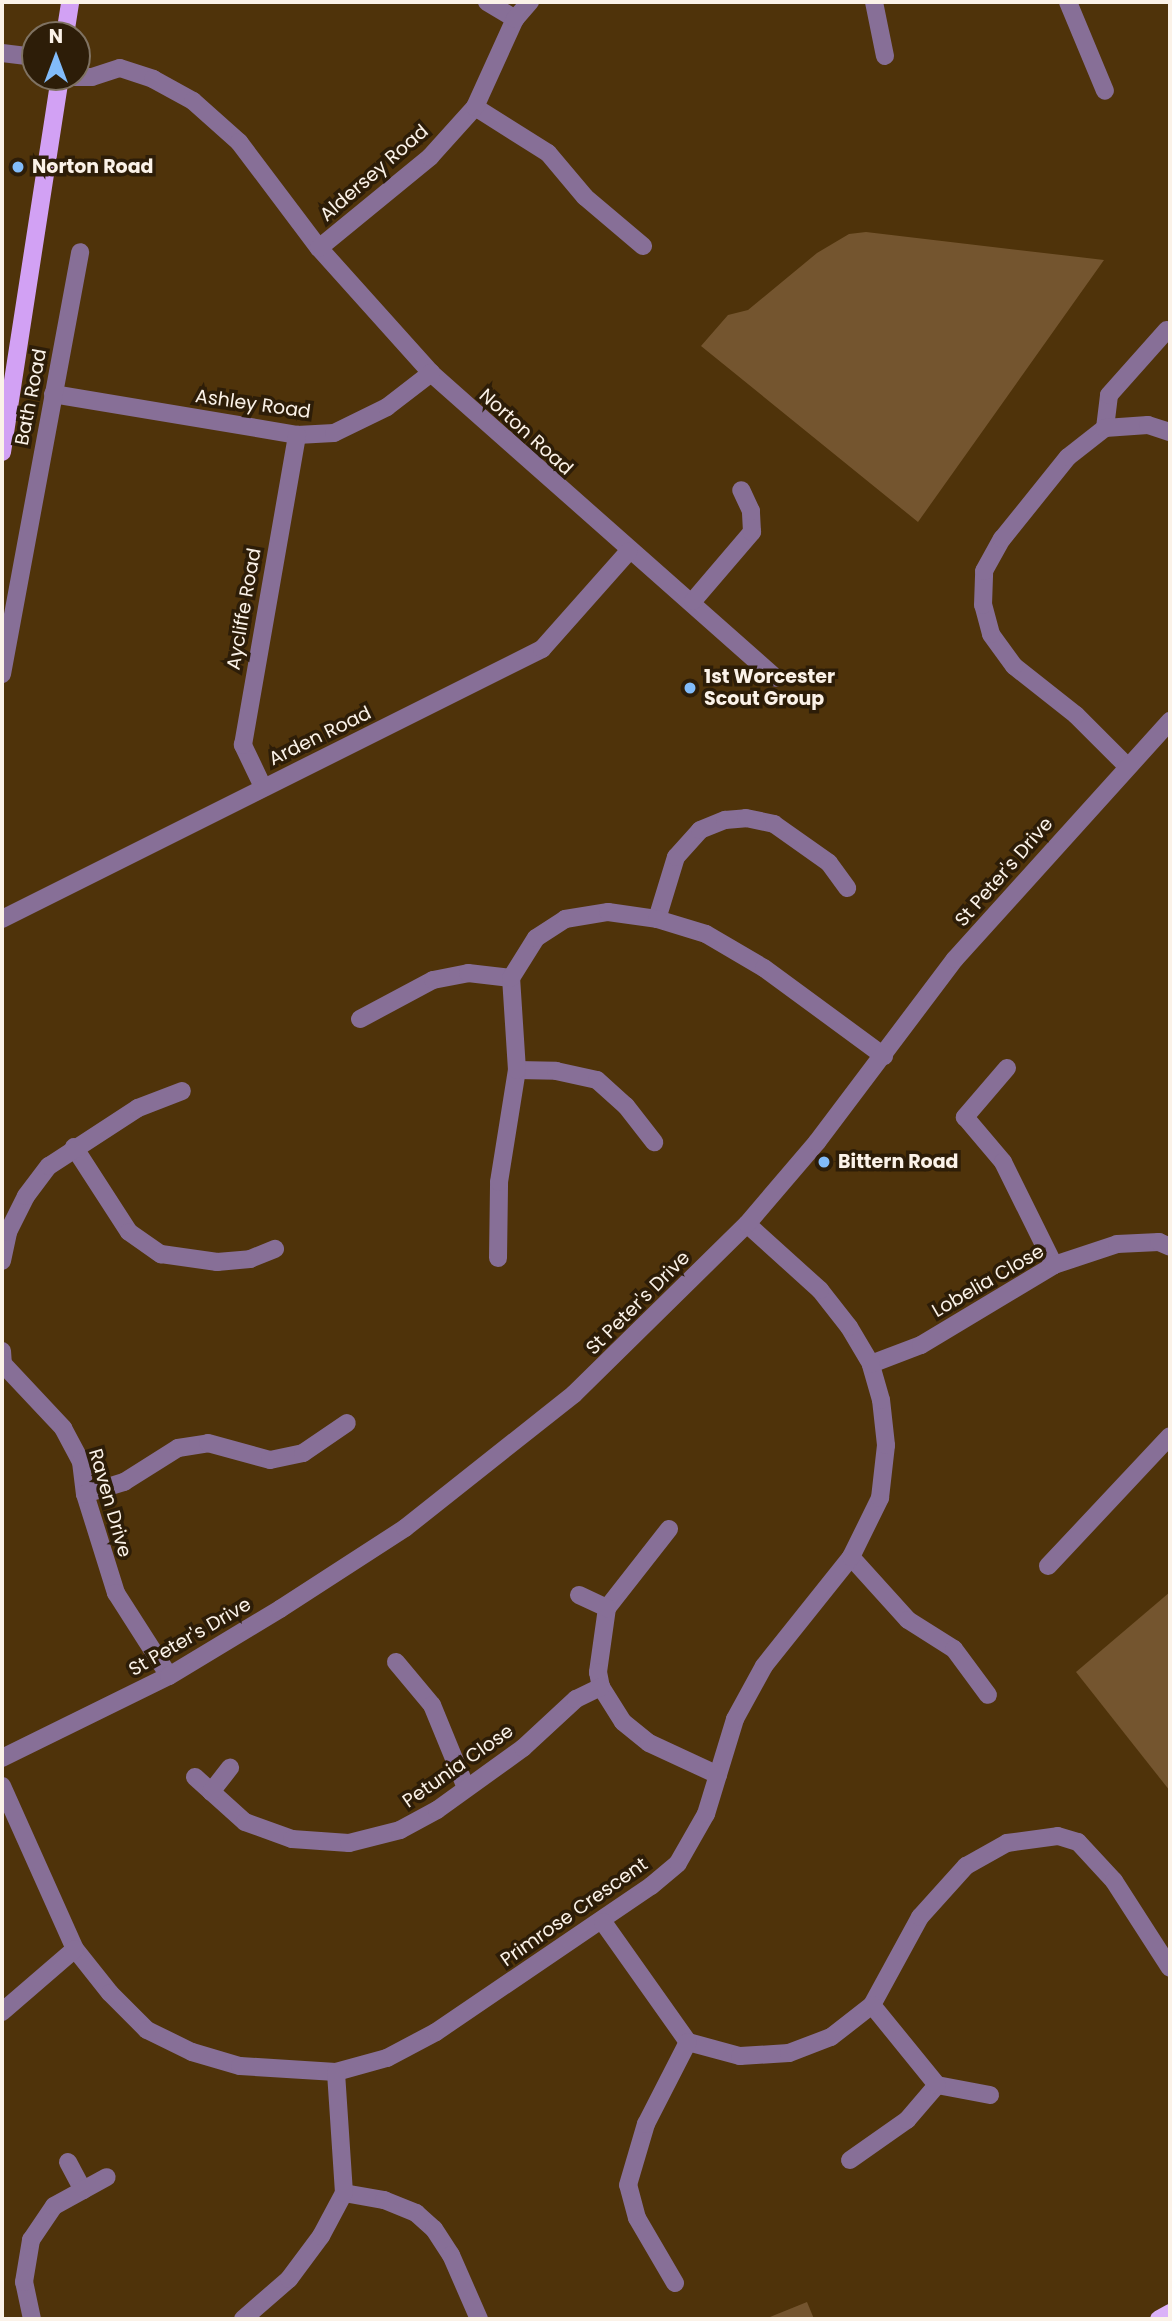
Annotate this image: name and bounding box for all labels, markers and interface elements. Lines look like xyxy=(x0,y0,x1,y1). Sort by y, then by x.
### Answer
north arrow xyxy=(21,21,91,91)
text: N xyxy=(49,23,63,50)
street label: Aldersey Road xyxy=(315,120,433,226)
place label: Norton Road xyxy=(32,156,153,178)
marker: Norton Road xyxy=(10,159,26,175)
street label: Bath Road xyxy=(10,347,52,447)
street label: Norton Road xyxy=(474,384,578,480)
street label: Ashley Road xyxy=(194,385,312,423)
street label: Aycliffe Road xyxy=(222,546,266,672)
place label: 1st Worcester Scout Group xyxy=(704,666,835,710)
marker: 1st Worcester Scout Group xyxy=(682,680,698,696)
street label: Arden Road xyxy=(265,701,375,771)
street label: St Peter's Drive xyxy=(950,813,1058,931)
place label: Bittern Road xyxy=(838,1151,959,1173)
marker: Bittern Road xyxy=(816,1154,832,1170)
street label: Lobelia Close xyxy=(928,1240,1048,1322)
street label: St Peter's Drive xyxy=(581,1246,695,1360)
street label: Raven Drive xyxy=(84,1446,136,1560)
street label: St Peter's Drive xyxy=(125,1593,255,1681)
street label: Petunia Close xyxy=(398,1719,518,1813)
street label: Primrose Crescent xyxy=(496,1853,652,1971)

